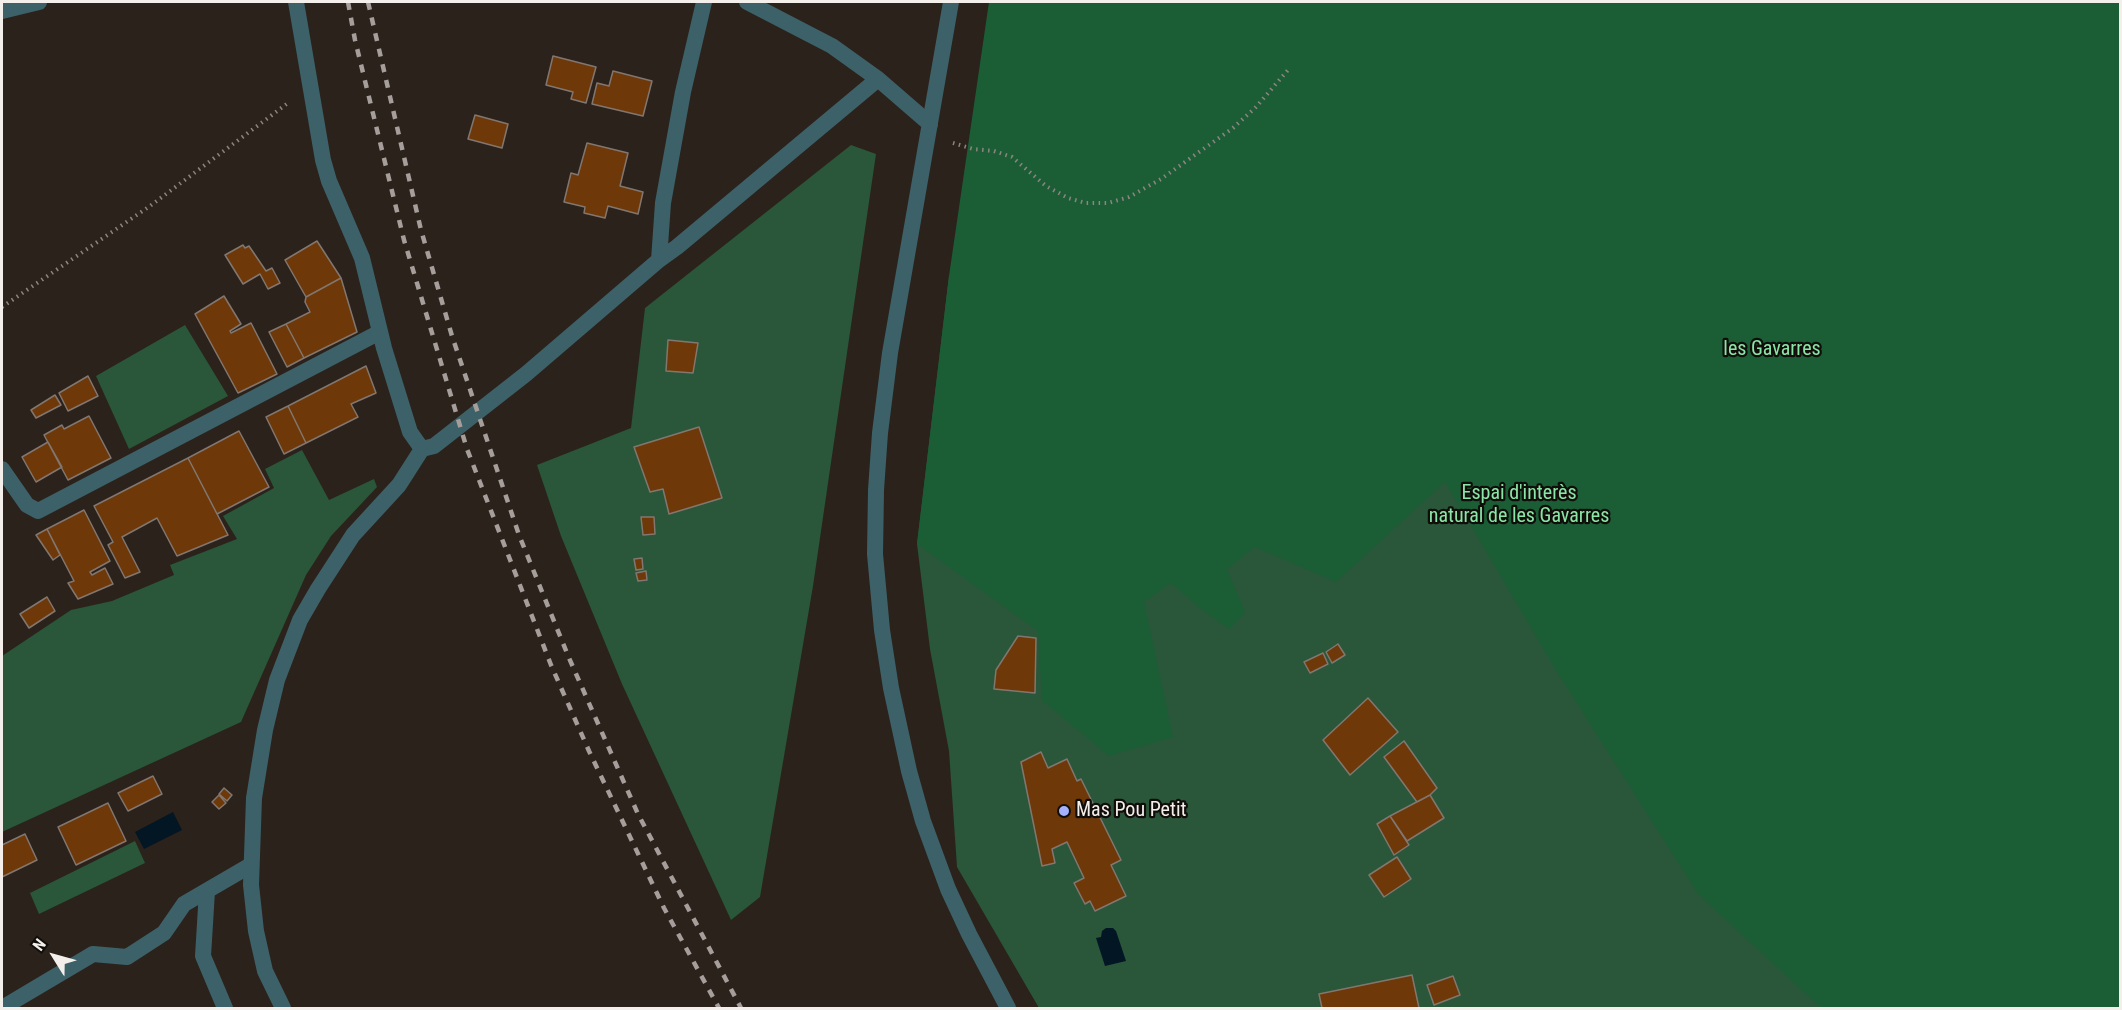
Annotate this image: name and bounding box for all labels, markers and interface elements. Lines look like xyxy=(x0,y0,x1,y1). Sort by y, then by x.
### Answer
park label: les Gavarres xyxy=(1723,338,1821,362)
park label: Espai d'interès natural de les Gavarres xyxy=(1429,482,1609,529)
place label: Mas Pou Petit xyxy=(1076,799,1186,823)
marker: Mas Pou Petit xyxy=(1057,804,1071,818)
north arrow xyxy=(24,926,84,986)
text: N xyxy=(29,935,50,955)

